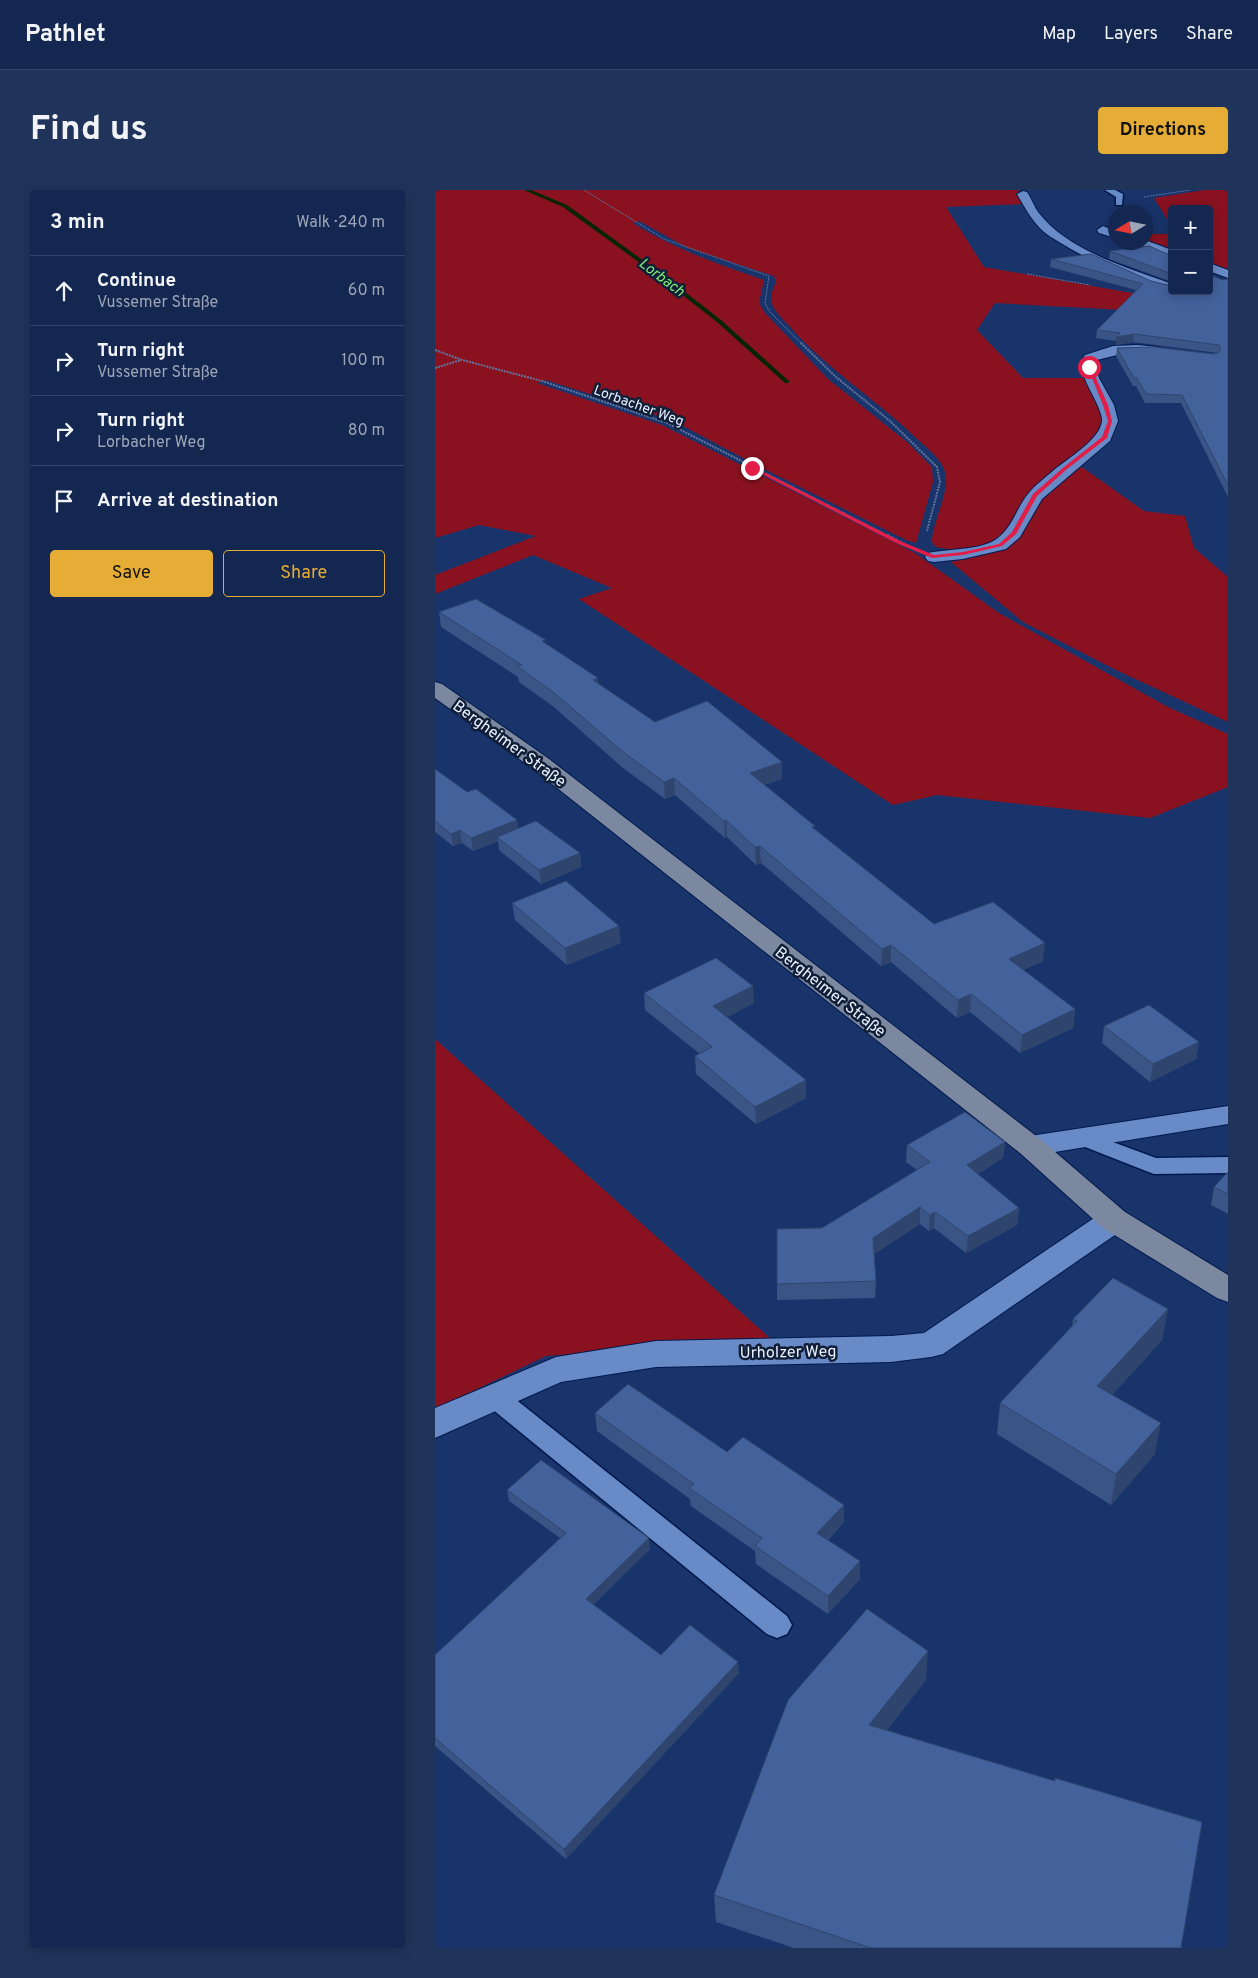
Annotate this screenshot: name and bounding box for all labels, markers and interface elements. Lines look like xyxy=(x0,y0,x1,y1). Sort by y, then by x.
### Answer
text: Pathlet xyxy=(25,20,106,50)
text: Map xyxy=(1042,23,1076,46)
text: Layers xyxy=(1104,23,1158,46)
text: Share xyxy=(1186,23,1233,46)
button: Directions xyxy=(1098,107,1228,154)
text: Find us xyxy=(30,108,148,152)
north arrow xyxy=(1108,205,1153,250)
map controls xyxy=(1168,205,1213,295)
button: + xyxy=(1168,205,1213,250)
text: 3 min xyxy=(50,209,105,236)
text: Walk · 240 m xyxy=(296,213,385,233)
button: − xyxy=(1168,250,1213,295)
water label: Lorbach xyxy=(634,255,688,302)
text: Continue xyxy=(97,269,176,293)
icon: ahead xyxy=(50,277,78,305)
text: 60 m xyxy=(348,281,385,301)
text: Vussemer Straße xyxy=(97,293,218,313)
text: Turn right xyxy=(97,339,185,363)
icon: right xyxy=(50,347,78,375)
text: 100 m xyxy=(341,351,385,371)
route start xyxy=(1078,356,1101,379)
text: Vussemer Straße xyxy=(97,363,218,383)
street label: Lorbacher Weg xyxy=(591,382,686,431)
text: Turn right xyxy=(97,409,185,433)
icon: right xyxy=(50,417,78,445)
text: 80 m xyxy=(348,421,385,441)
text: Lorbacher Weg xyxy=(97,433,206,453)
route end xyxy=(741,457,764,480)
icon: arrive xyxy=(50,487,78,515)
text: Arrive at destination xyxy=(97,489,278,513)
button: Save xyxy=(50,550,213,597)
button: Share xyxy=(223,550,385,597)
street label: Bergheimer Straße xyxy=(448,697,569,792)
street label: Bergheimer Straße xyxy=(770,943,889,1042)
street label: Urholzer Weg xyxy=(739,1342,837,1364)

